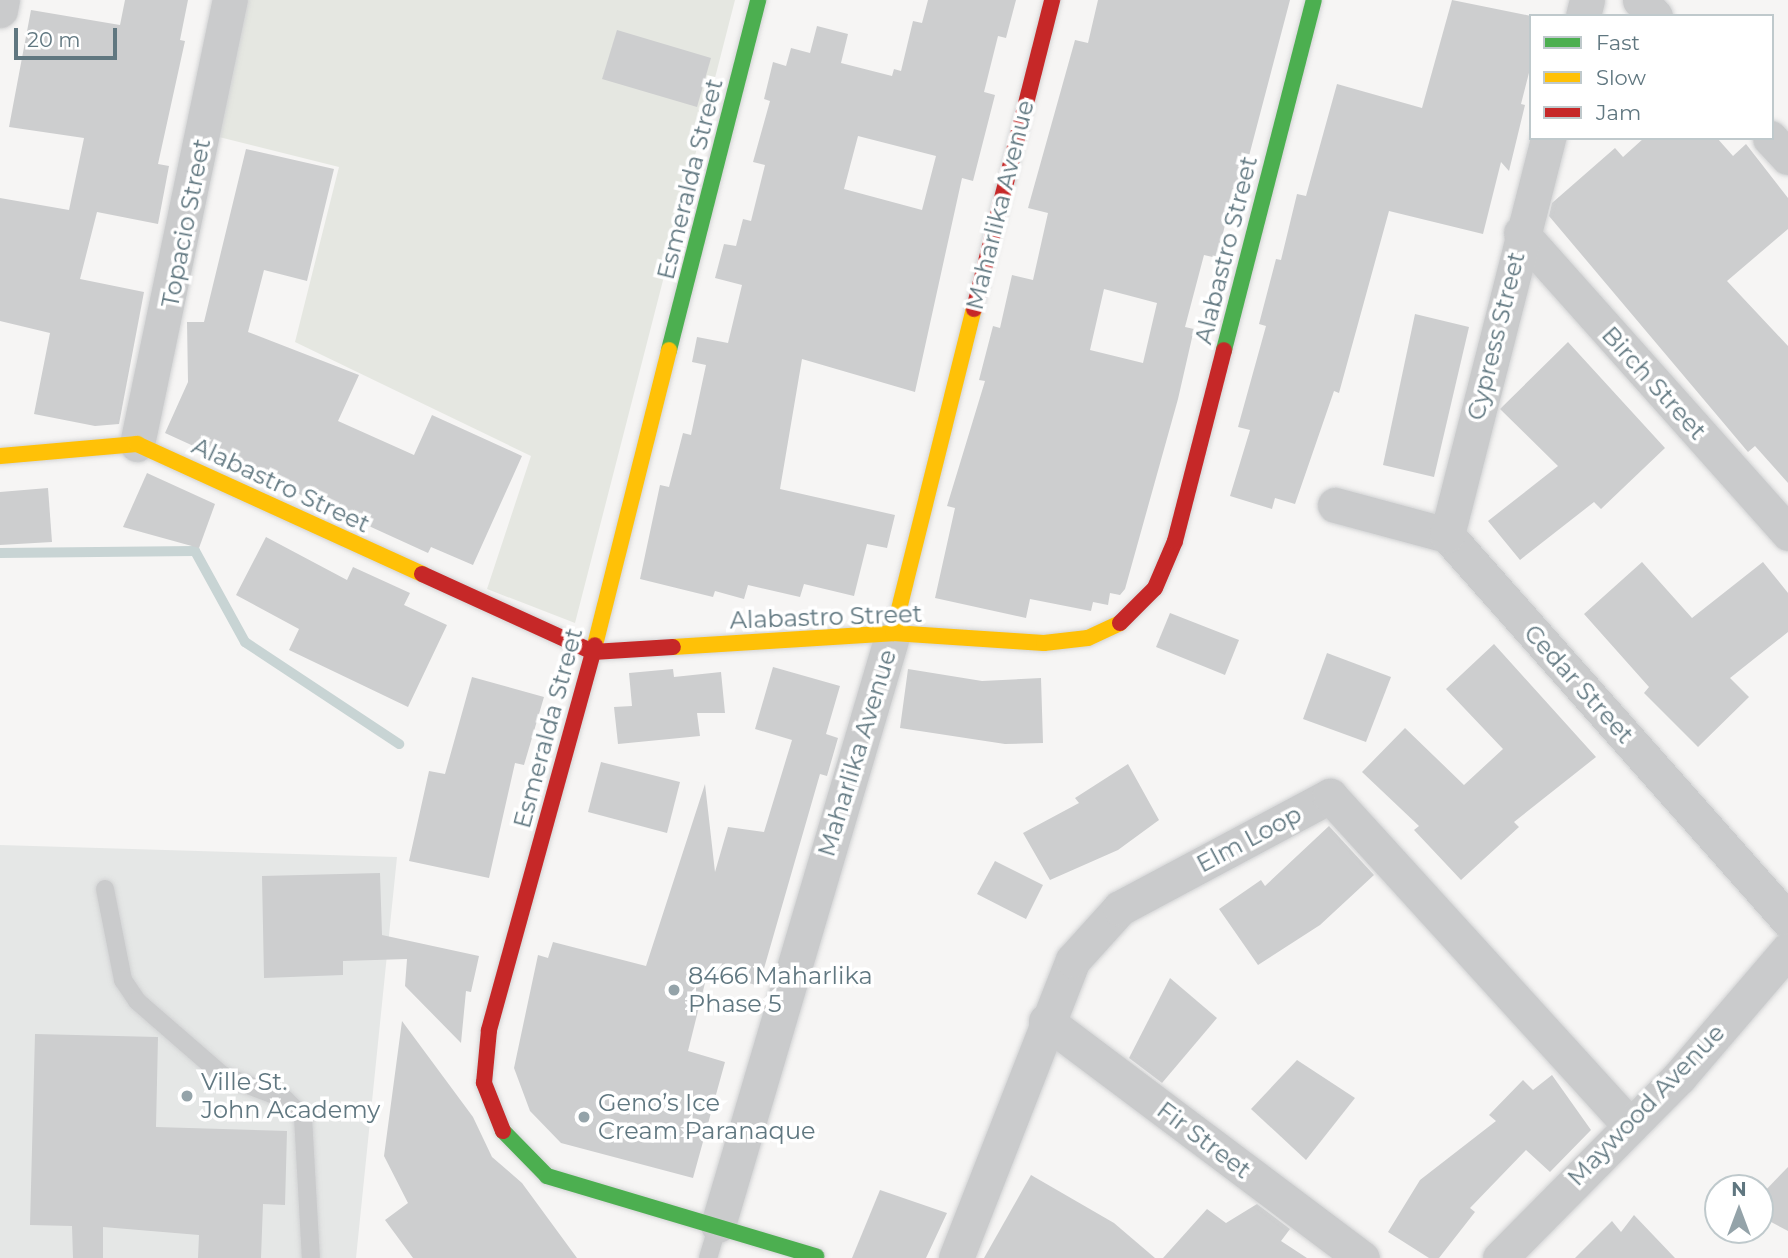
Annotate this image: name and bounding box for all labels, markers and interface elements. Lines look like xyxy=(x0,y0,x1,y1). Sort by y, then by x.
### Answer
scale bar xyxy=(18,14,121,58)
legend xyxy=(1529,14,1774,140)
text: 20 m xyxy=(27,27,81,52)
text: Fast xyxy=(1596,30,1640,55)
text: Slow xyxy=(1596,65,1646,90)
street label: Esmeralda Street xyxy=(651,76,729,282)
street label: Maharlika Avenue xyxy=(960,97,1040,313)
text: Jam xyxy=(1596,100,1641,125)
street label: Topacio Street xyxy=(155,136,217,310)
street label: Alabastro Street xyxy=(1189,153,1263,347)
street label: Cypress Street xyxy=(1461,249,1531,423)
street label: Birch Street xyxy=(1596,321,1712,445)
street label: Alabastro Street xyxy=(188,431,374,539)
street label: Alabastro Street xyxy=(729,599,923,635)
street label: Cedar Street xyxy=(1518,619,1640,749)
street label: Esmeralda Street xyxy=(507,625,589,831)
street label: Maharlika Avenue xyxy=(812,646,902,860)
street label: Elm Loop xyxy=(1192,799,1306,879)
place label: 8466 Maharlika Phase 5 xyxy=(688,962,873,1018)
marker: 8466 Maharlika Phase 5 xyxy=(666,982,682,998)
street label: Maywood Avenue xyxy=(1561,1018,1731,1192)
place label: Ville St. John Academy xyxy=(201,1068,380,1124)
marker: Ville St. John Academy xyxy=(179,1088,195,1104)
place label: Geno’s Ice Cream Paranaque xyxy=(598,1089,816,1145)
street label: Fir Street xyxy=(1151,1095,1257,1185)
marker: Geno’s Ice Cream Paranaque xyxy=(576,1109,592,1125)
north arrow xyxy=(1704,1174,1774,1244)
text: N xyxy=(1731,1178,1747,1201)

